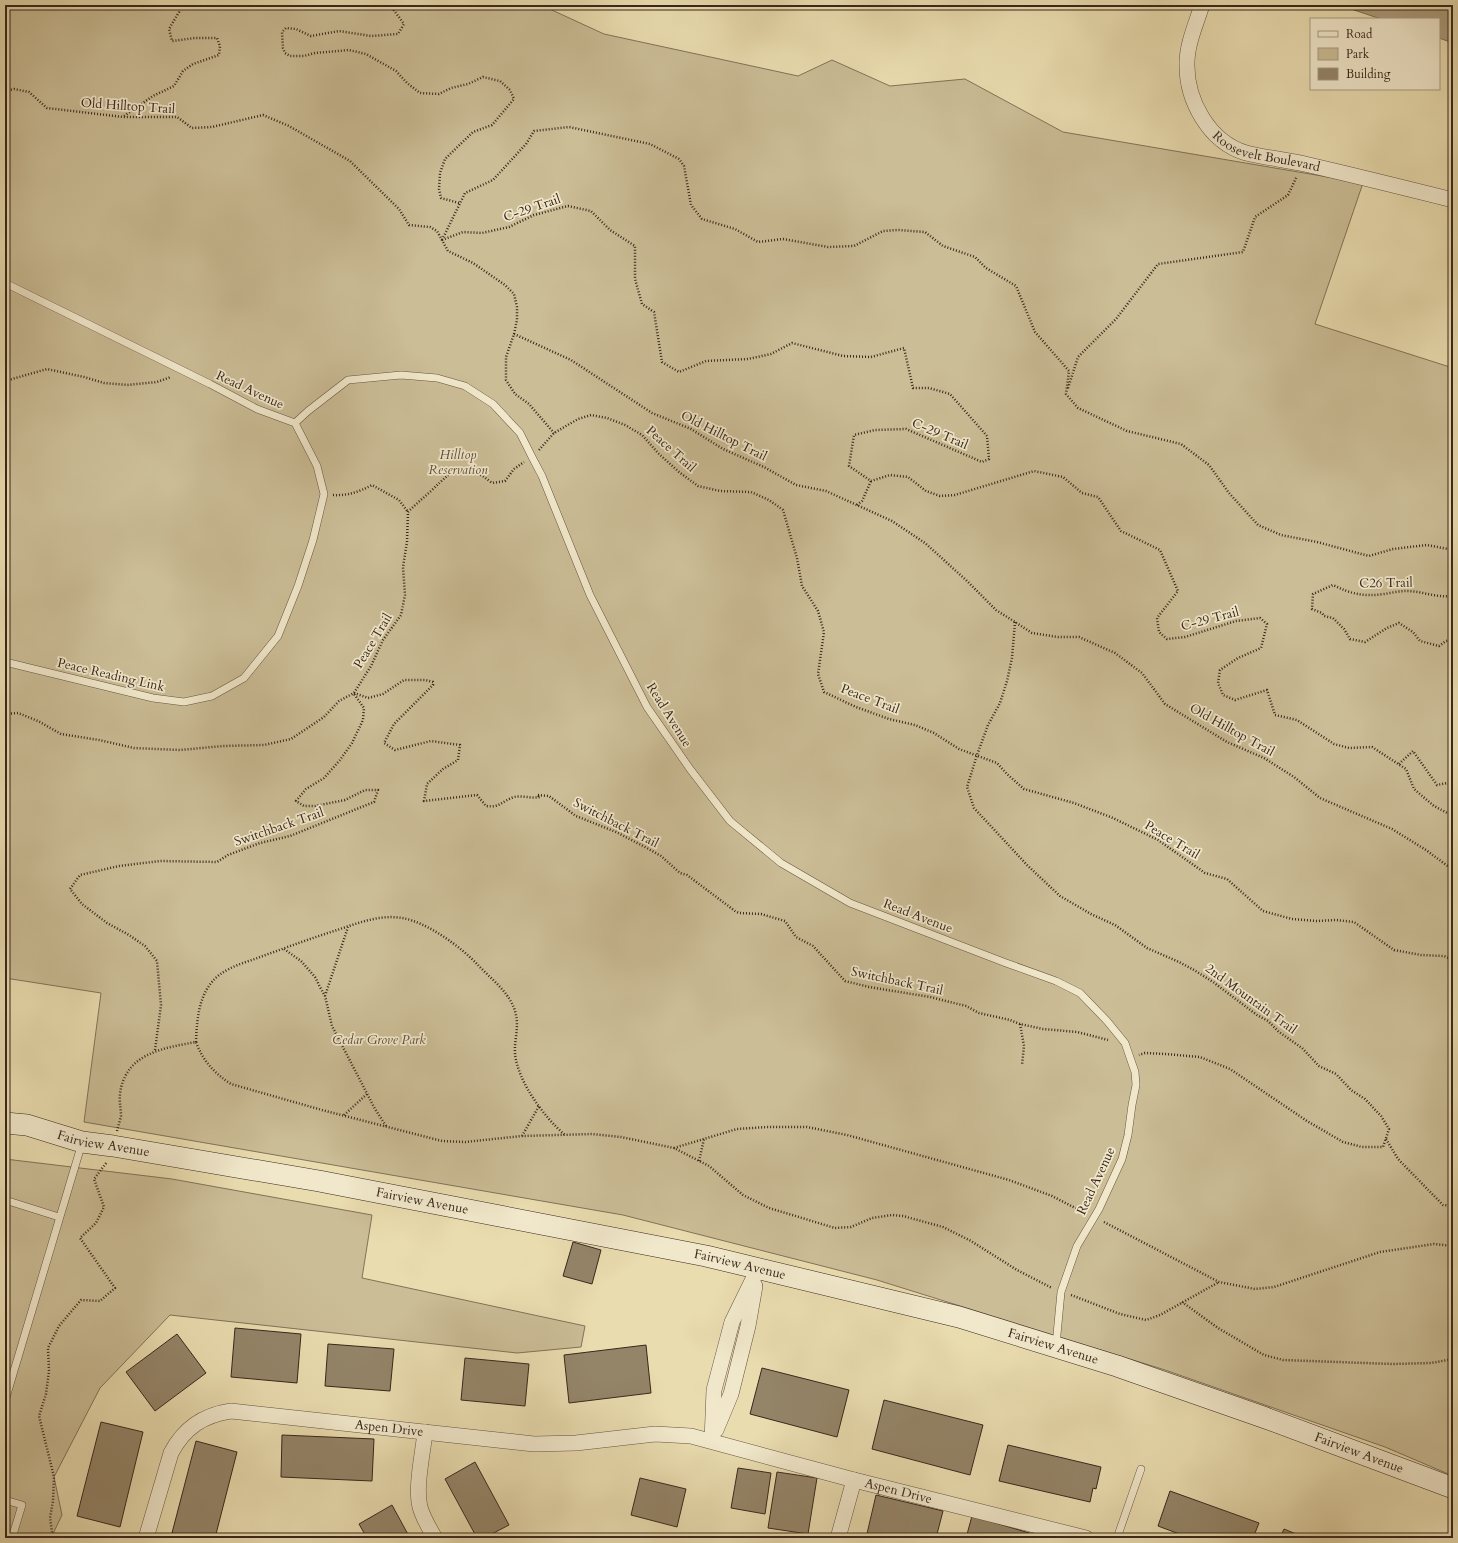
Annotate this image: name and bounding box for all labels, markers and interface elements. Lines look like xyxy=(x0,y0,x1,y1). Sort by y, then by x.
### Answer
legend xyxy=(1310,18,1440,90)
text: Road xyxy=(1346,26,1373,42)
text: Park xyxy=(1346,46,1370,62)
text: Building xyxy=(1346,66,1391,82)
street label: Old Hilltop Trail xyxy=(80,94,176,118)
street label: Roosevelt Boulevard xyxy=(1208,127,1322,176)
street label: C-29 Trail xyxy=(501,190,564,226)
street label: Read Avenue xyxy=(213,366,287,414)
street label: Old Hilltop Trail xyxy=(678,407,771,466)
street label: C-29 Trail xyxy=(909,414,971,454)
street label: Peace Trail xyxy=(642,422,700,477)
park label: Hilltop Reservation xyxy=(429,446,488,479)
street label: C26 Trail xyxy=(1359,574,1414,592)
street label: C-29 Trail xyxy=(1179,602,1242,635)
street label: Peace Trail xyxy=(349,609,397,672)
street label: Peace Reading Link xyxy=(56,654,166,696)
street label: Read Avenue xyxy=(642,679,696,751)
street label: Peace Trail xyxy=(838,680,903,719)
street label: Old Hilltop Trail xyxy=(1186,699,1278,761)
street label: Switchback Trail xyxy=(570,794,662,853)
street label: Switchback Trail xyxy=(232,803,327,851)
street label: Peace Trail xyxy=(1141,816,1204,864)
street label: Read Avenue xyxy=(881,895,955,938)
street label: 2nd Mountain Trail xyxy=(1201,960,1301,1039)
street label: Switchback Trail xyxy=(849,962,945,1000)
park label: Cedar Grove Park xyxy=(332,1031,426,1049)
street label: Fairview Avenue xyxy=(55,1126,151,1161)
street label: Read Avenue xyxy=(1072,1144,1120,1218)
street label: Fairview Avenue xyxy=(375,1183,470,1219)
street label: Fairview Avenue xyxy=(693,1245,788,1284)
street label: Fairview Avenue xyxy=(1006,1324,1101,1369)
street label: Aspen Drive xyxy=(354,1416,424,1441)
street label: Fairview Avenue xyxy=(1312,1428,1406,1478)
street label: Aspen Drive xyxy=(863,1474,934,1508)

